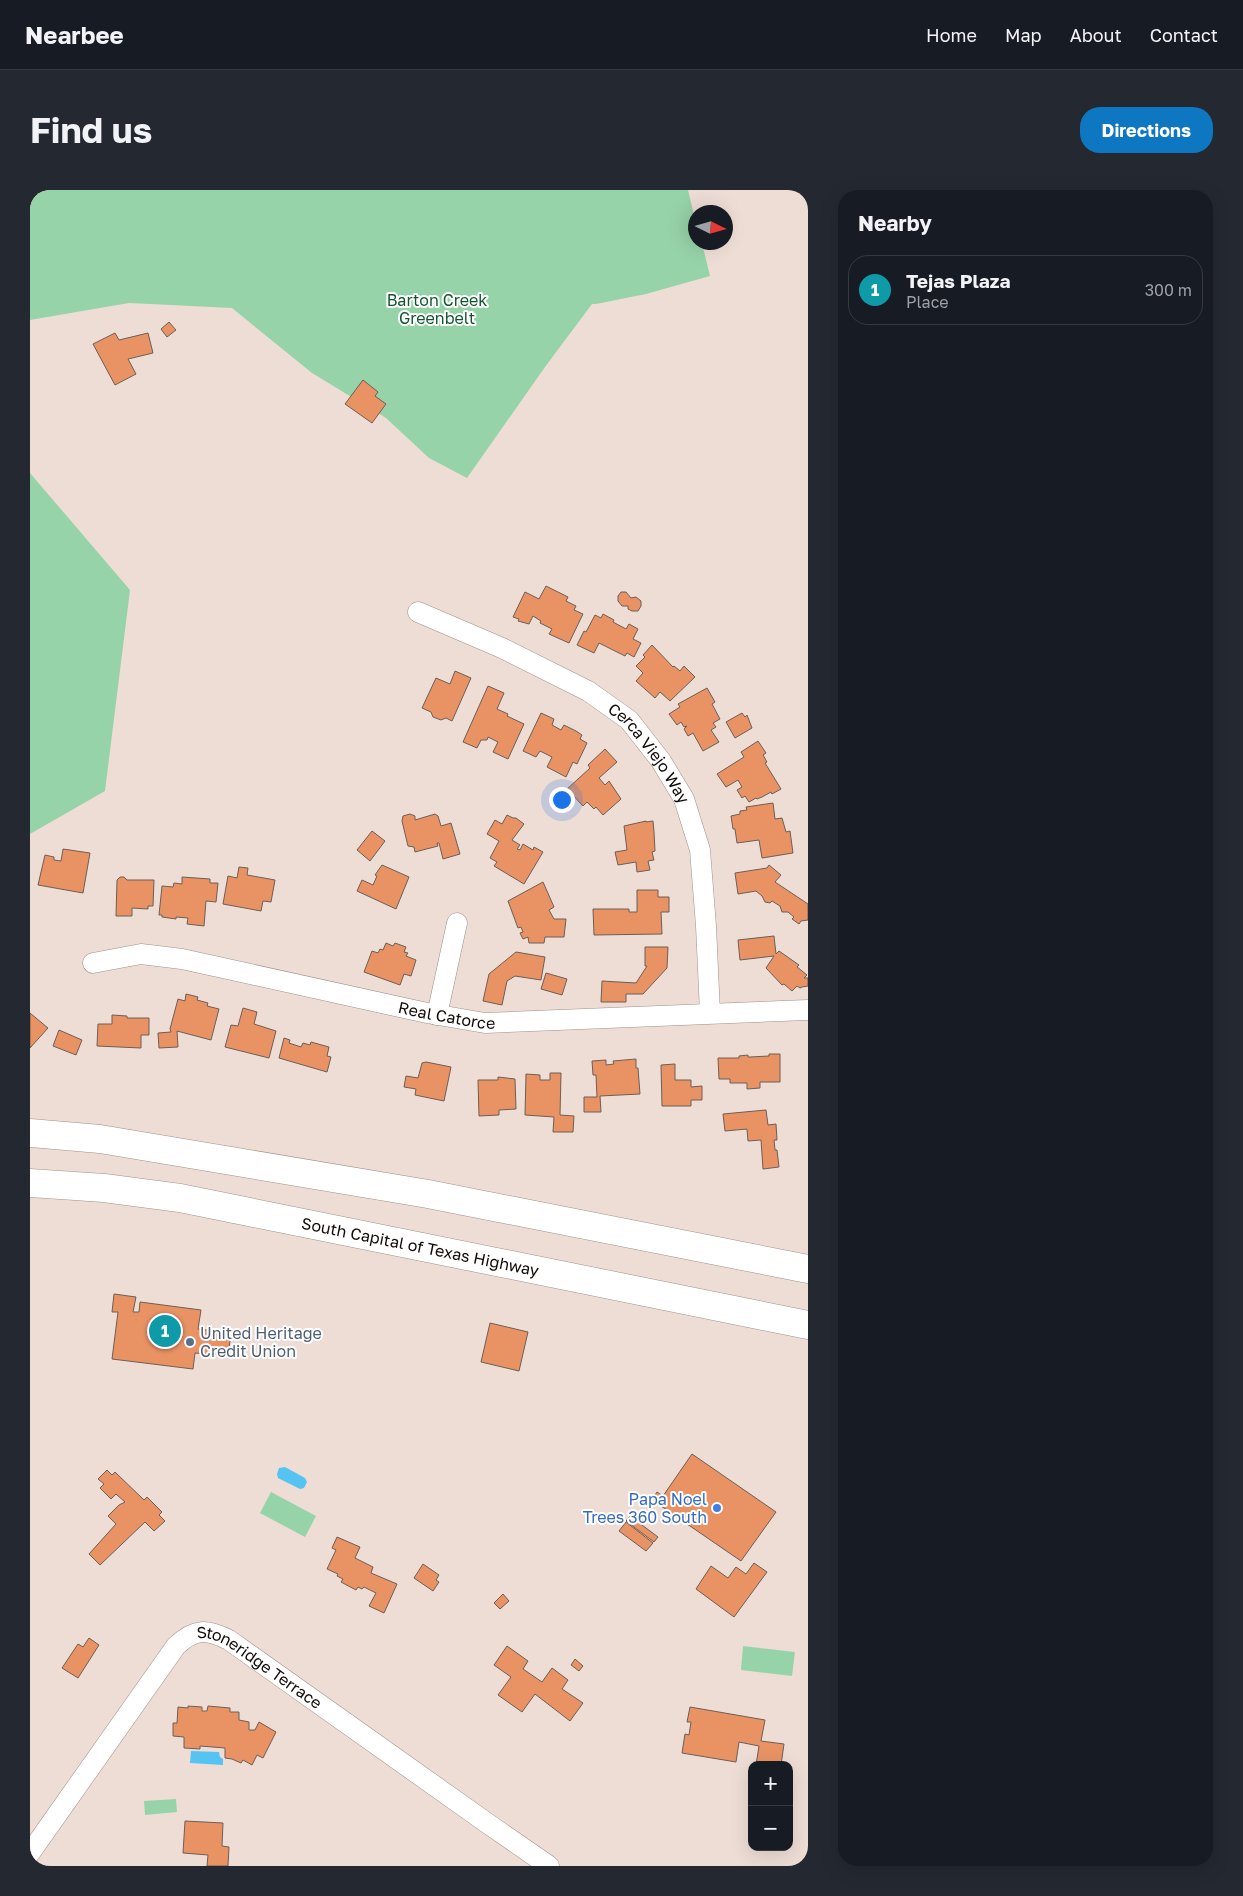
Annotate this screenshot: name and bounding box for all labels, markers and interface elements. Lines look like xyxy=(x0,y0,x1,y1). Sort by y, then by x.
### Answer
text: Nearbee xyxy=(25,20,124,49)
text: Home xyxy=(926,24,977,46)
text: Map xyxy=(1005,24,1042,46)
text: About xyxy=(1070,24,1122,46)
text: Contact xyxy=(1150,24,1218,46)
button: Directions xyxy=(1080,107,1213,153)
text: Find us xyxy=(30,109,152,151)
north arrow xyxy=(688,205,733,250)
text: Nearby xyxy=(858,210,932,236)
text: Tejas Plaza xyxy=(906,269,1010,292)
text: 1 xyxy=(871,280,879,300)
text: 300 m xyxy=(1145,280,1192,300)
park label: Barton Creek Greenbelt xyxy=(387,290,487,328)
text: Place xyxy=(906,292,949,312)
street label: Cerca Viejo Way xyxy=(604,698,694,807)
your location xyxy=(549,787,575,813)
street label: Real Catorce xyxy=(396,997,496,1033)
street label: South Capital of Texas Highway xyxy=(300,1213,541,1280)
pin: 1 xyxy=(149,1312,181,1350)
place label: United Heritage Credit Union xyxy=(200,1323,322,1361)
marker: United Heritage Credit Union xyxy=(184,1336,196,1348)
place label: Papa Noel Trees 360 South xyxy=(583,1489,707,1527)
marker: Papa Noel Trees 360 South xyxy=(711,1502,723,1514)
street label: Stoneridge Terrace xyxy=(196,1622,326,1713)
map controls xyxy=(748,1761,793,1851)
button: + xyxy=(748,1761,793,1806)
button: − xyxy=(748,1806,793,1851)

